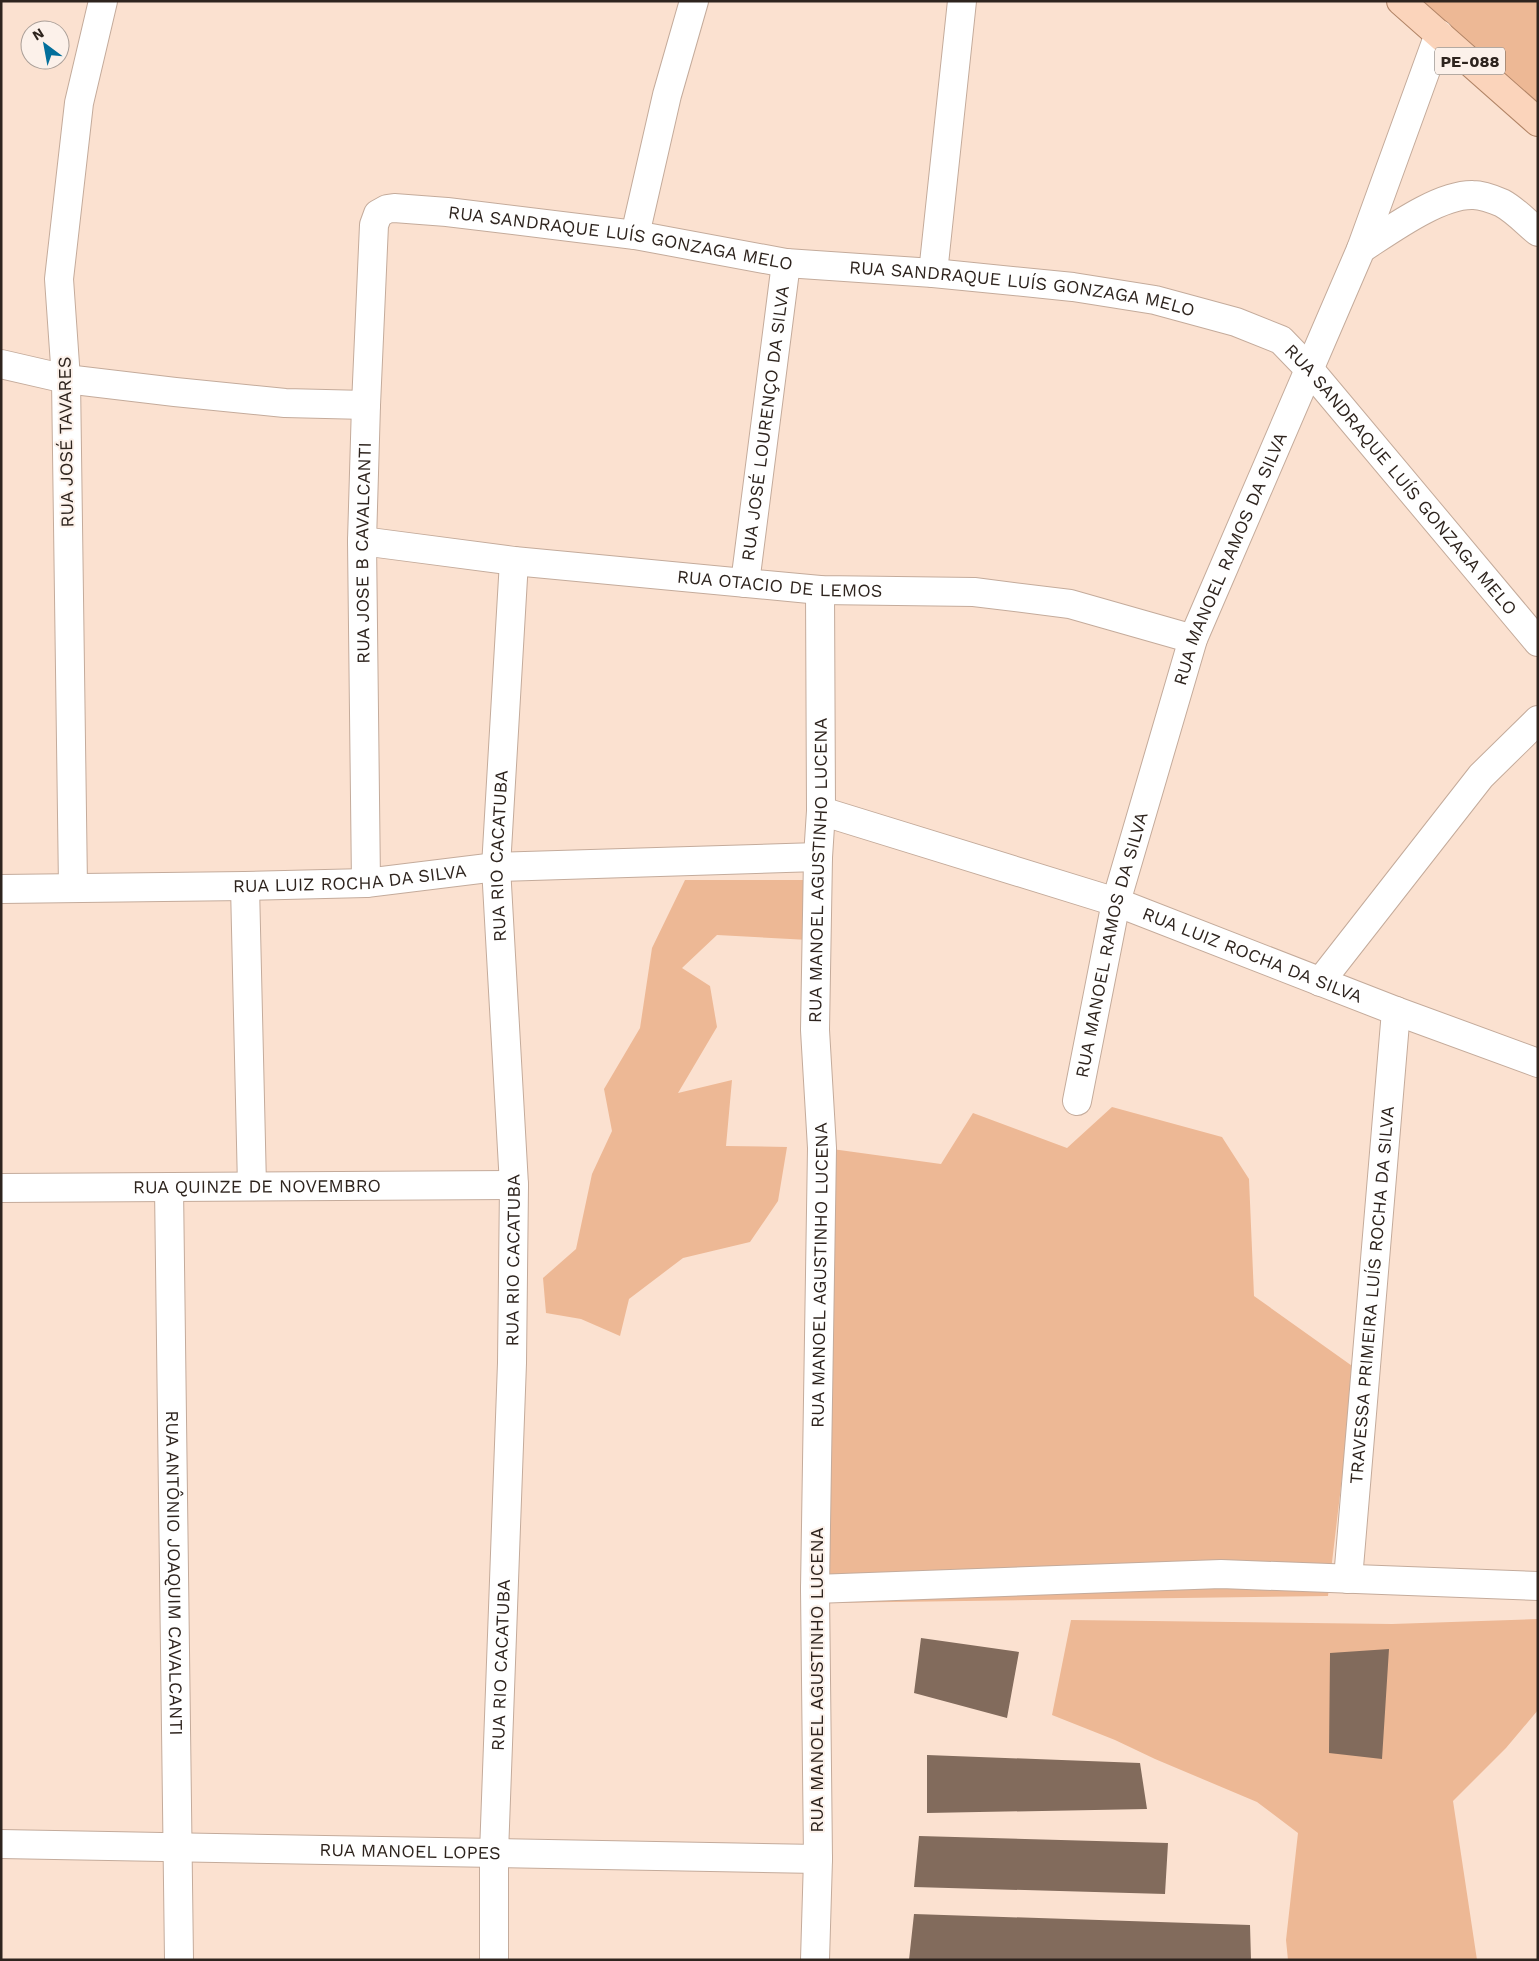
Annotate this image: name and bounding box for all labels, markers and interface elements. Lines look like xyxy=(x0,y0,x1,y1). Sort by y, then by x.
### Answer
north arrow xyxy=(20,20,70,70)
text: N xyxy=(29,24,47,44)
road number: PE-088 xyxy=(1435,48,1505,74)
street label: RUA SANDRAQUE LUÍS GONZAGA MELO xyxy=(447,201,795,274)
street label: RUA SANDRAQUE LUÍS GONZAGA MELO xyxy=(849,256,1197,320)
street label: RUA JOSÉ LOURENÇO DA SILVA xyxy=(737,284,793,562)
street label: RUA SANDRAQUE LUÍS GONZAGA MELO xyxy=(1281,339,1522,619)
street label: RUA JOSÉ TAVARES xyxy=(54,356,77,528)
street label: RUA MANOEL RAMOS DA SILVA xyxy=(1169,429,1291,688)
street label: RUA JOSE B CAVALCANTI xyxy=(351,442,375,664)
street label: RUA OTACIO DE LEMOS xyxy=(676,565,882,601)
street label: RUA MANOEL AGUSTINHO LUCENA xyxy=(804,718,831,1023)
street label: RUA RIO CACATUBA xyxy=(485,769,512,942)
street label: RUA MANOEL RAMOS DA SILVA xyxy=(1071,809,1152,1079)
street label: RUA LUIZ ROCHA DA SILVA xyxy=(233,860,468,896)
street label: RUA LUIZ ROCHA DA SILVA xyxy=(1140,902,1365,1007)
street label: TRAVESSA PRIMEIRA LUÍS ROCHA DA SILVA xyxy=(1345,1105,1398,1485)
street label: RUA MANOEL AGUSTINHO LUCENA xyxy=(807,1122,832,1428)
street label: RUA RIO CACATUBA xyxy=(501,1174,524,1347)
street label: RUA QUINZE DE NOVEMBRO xyxy=(133,1175,381,1197)
street label: RUA ANTÔNIO JOAQUIM CAVALCANTI xyxy=(162,1410,187,1736)
street label: RUA MANOEL AGUSTINHO LUCENA xyxy=(806,1527,827,1833)
street label: RUA RIO CACATUBA xyxy=(487,1579,514,1751)
street label: RUA MANOEL LOPES xyxy=(319,1839,501,1863)

